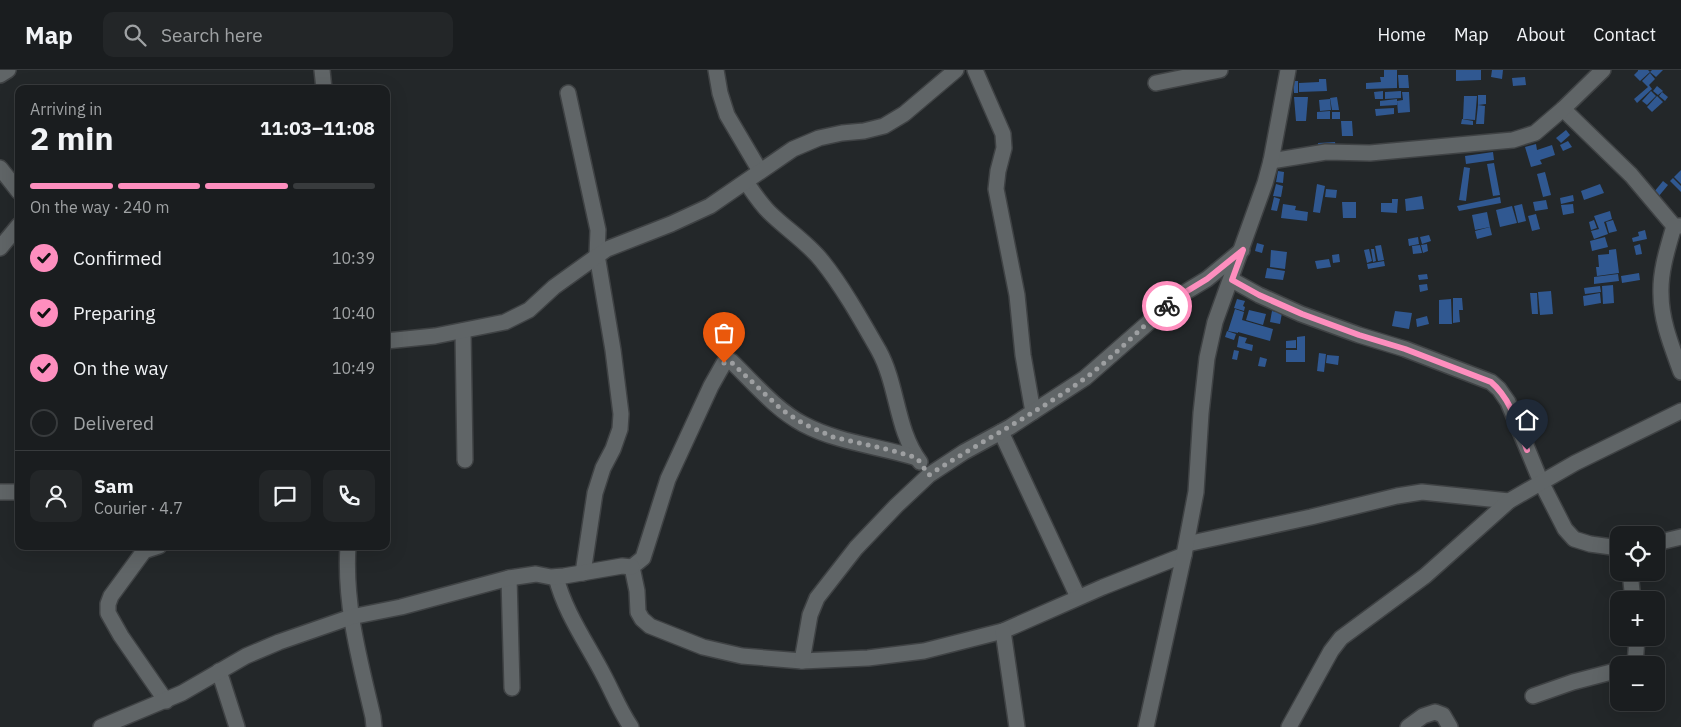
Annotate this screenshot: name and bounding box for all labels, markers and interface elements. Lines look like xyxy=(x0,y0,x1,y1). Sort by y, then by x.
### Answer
search box xyxy=(103,12,453,57)
text: Map xyxy=(25,19,73,51)
icon: search xyxy=(121,21,149,49)
text: Search here xyxy=(161,23,263,47)
text: Home xyxy=(1378,23,1426,46)
text: Map xyxy=(1454,23,1489,46)
text: About xyxy=(1517,23,1565,46)
text: Contact xyxy=(1593,23,1656,46)
text: Arriving in xyxy=(30,99,102,119)
text: 11:03–11:08 xyxy=(260,116,375,140)
text: 2 min xyxy=(30,117,114,159)
text: On the way · 240 m xyxy=(30,197,169,217)
icon: check xyxy=(30,244,58,272)
text: Confirmed xyxy=(73,246,162,270)
text: 10:39 xyxy=(332,248,375,268)
courier xyxy=(1142,281,1192,331)
icon: bike xyxy=(1153,292,1181,320)
icon: check xyxy=(30,299,58,327)
text: Preparing xyxy=(73,301,155,325)
text: 10:40 xyxy=(332,303,375,323)
pin xyxy=(703,312,745,363)
icon: bag xyxy=(710,319,738,347)
icon: check xyxy=(30,354,58,382)
text: On the way xyxy=(73,356,168,380)
text: 10:49 xyxy=(332,358,375,378)
pin xyxy=(1506,399,1548,450)
icon: home xyxy=(1513,406,1541,434)
text: Delivered xyxy=(73,411,154,435)
button: person xyxy=(30,470,82,522)
button: chat xyxy=(259,470,311,522)
button: phone xyxy=(323,470,375,522)
text: Sam xyxy=(94,474,134,498)
text: Courier · 4.7 xyxy=(94,498,183,518)
map controls xyxy=(1610,526,1665,711)
button: locate xyxy=(1610,526,1665,581)
button: + xyxy=(1610,591,1665,646)
button: − xyxy=(1610,656,1665,711)

